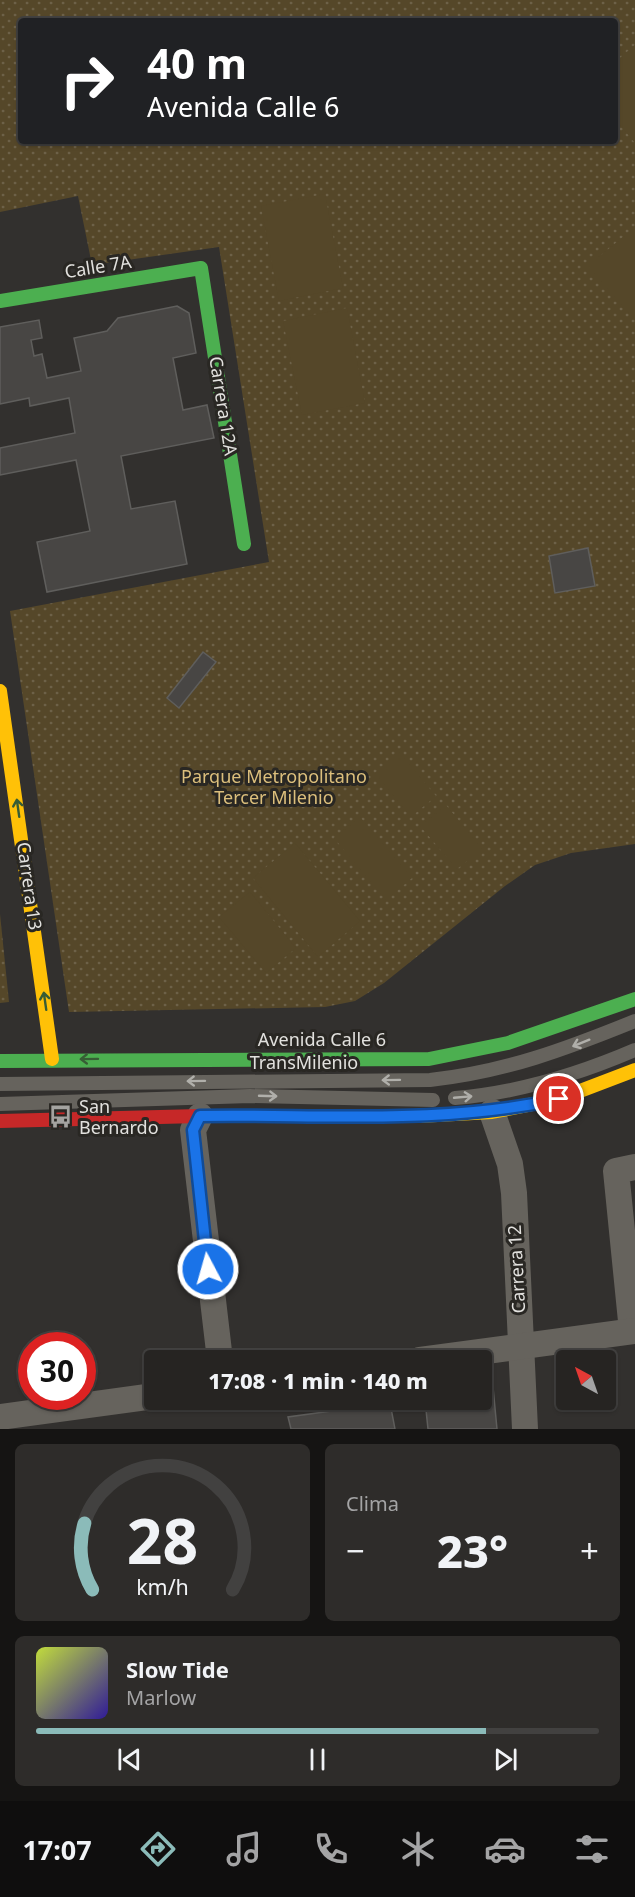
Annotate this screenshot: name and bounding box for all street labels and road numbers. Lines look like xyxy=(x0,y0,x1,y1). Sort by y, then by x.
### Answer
street label: Calle 7A xyxy=(63,249,133,283)
street label: Carrera 12A xyxy=(204,355,244,458)
street label: Carrera 13 xyxy=(12,840,48,931)
street label: Avenida Calle 6 xyxy=(258,1027,386,1051)
street label: TransMilenio xyxy=(250,1050,358,1074)
street label: Carrera 12 xyxy=(502,1224,530,1314)

